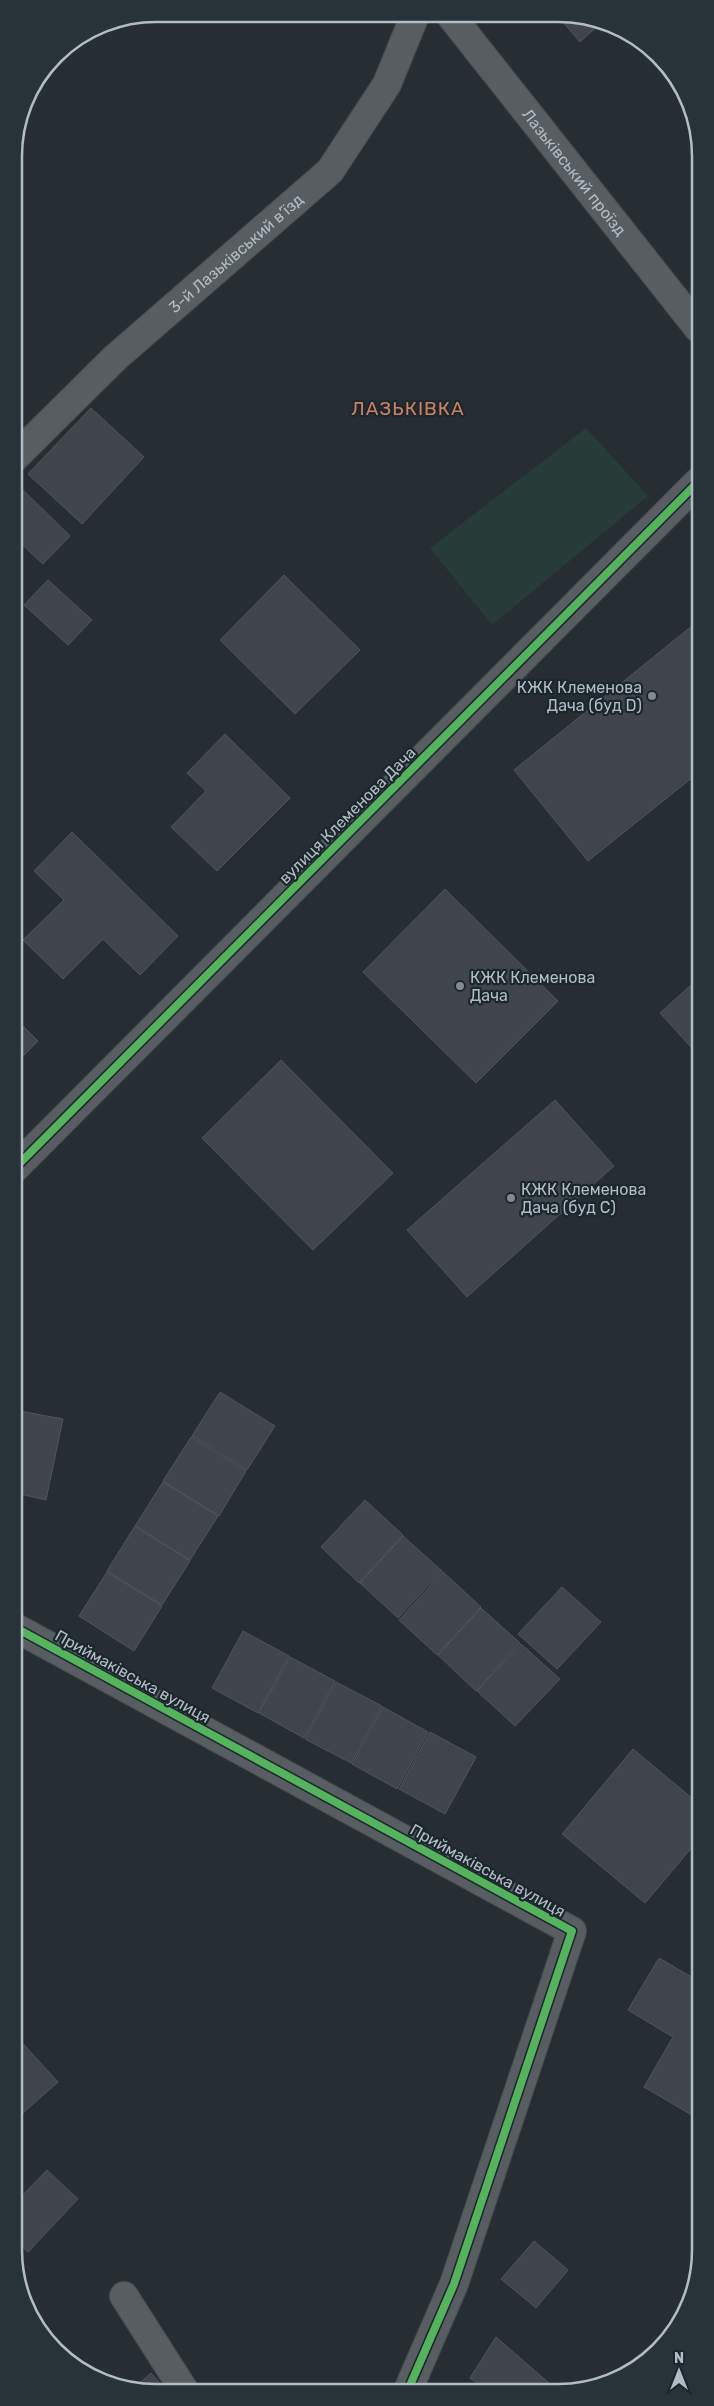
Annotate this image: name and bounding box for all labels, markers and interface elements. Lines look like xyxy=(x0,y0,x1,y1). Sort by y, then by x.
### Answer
street label: Лазьківський проїзд xyxy=(518,105,630,240)
street label: 3-й Лазьківський в’їзд xyxy=(165,190,307,317)
district label: ЛАЗЬКІВКА xyxy=(351,397,465,420)
place label: КЖК Клеменова Дача (буд D) xyxy=(517,678,642,715)
marker: КЖК Клеменова Дача (буд D) xyxy=(646,690,658,702)
street label: вулиця Клеменова Дача xyxy=(275,743,420,888)
place label: КЖК Клеменова Дача xyxy=(470,968,595,1005)
marker: КЖК Клеменова Дача xyxy=(454,980,466,992)
place label: КЖК Клеменова Дача (буд С) xyxy=(521,1180,646,1217)
marker: КЖК Клеменова Дача (буд С) xyxy=(505,1192,517,1204)
street label: Приймаківська вулиця xyxy=(52,1626,214,1727)
street label: Приймаківська вулиця xyxy=(407,1820,569,1921)
north arrow xyxy=(654,2346,704,2396)
text: N xyxy=(674,2350,684,2367)

